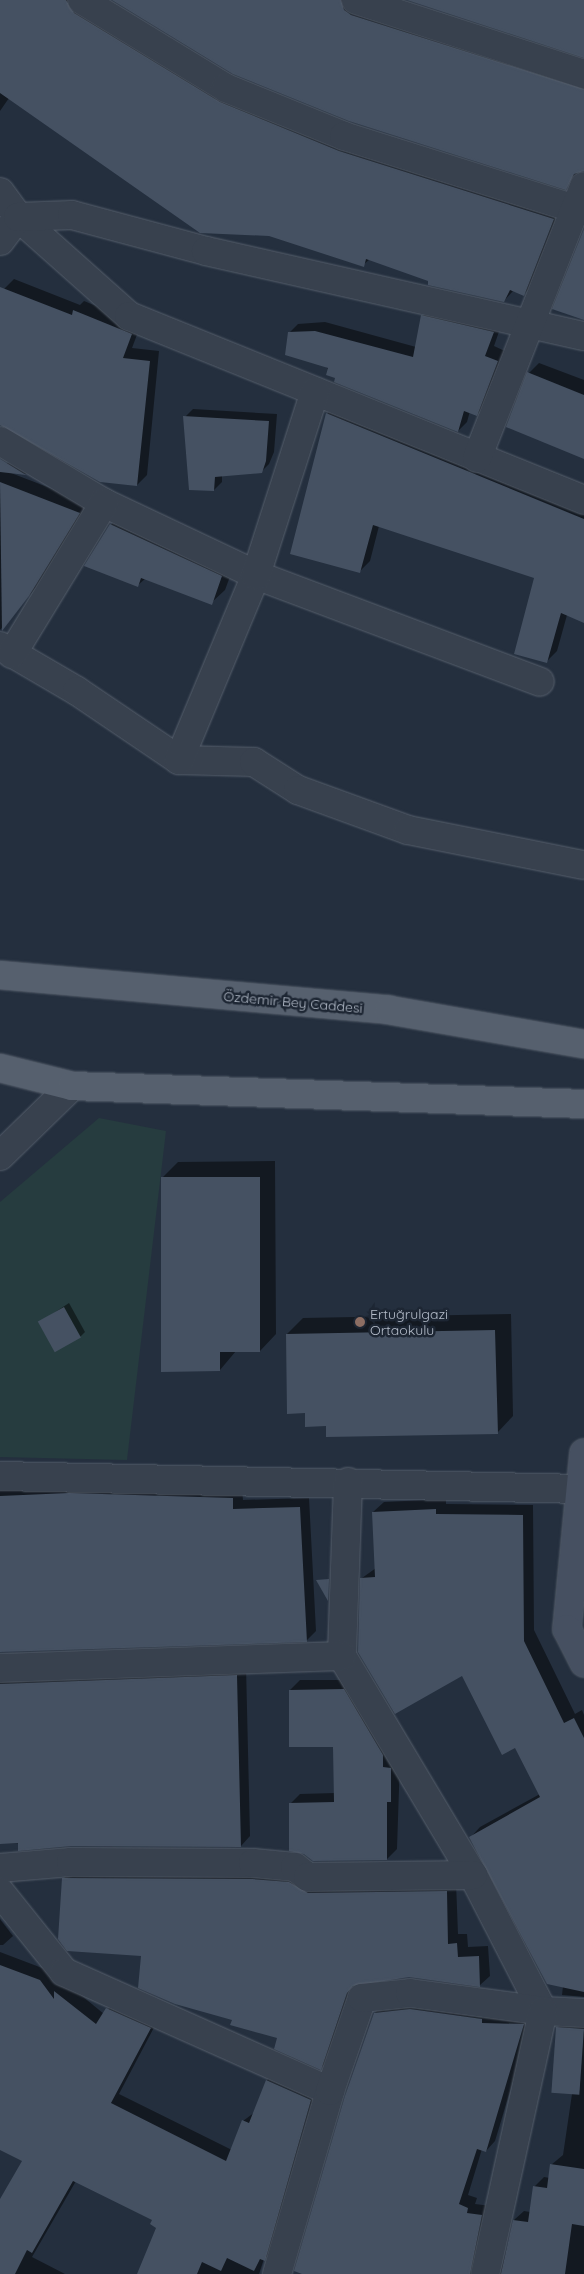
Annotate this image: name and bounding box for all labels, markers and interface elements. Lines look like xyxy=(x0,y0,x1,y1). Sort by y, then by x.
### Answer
street label: Özdemir Bey Caddesi xyxy=(223,988,363,1016)
place label: Ertuğrulgazi Ortaokulu xyxy=(370,1306,448,1338)
marker: Ertuğrulgazi Ortaokulu xyxy=(354,1316,366,1328)

